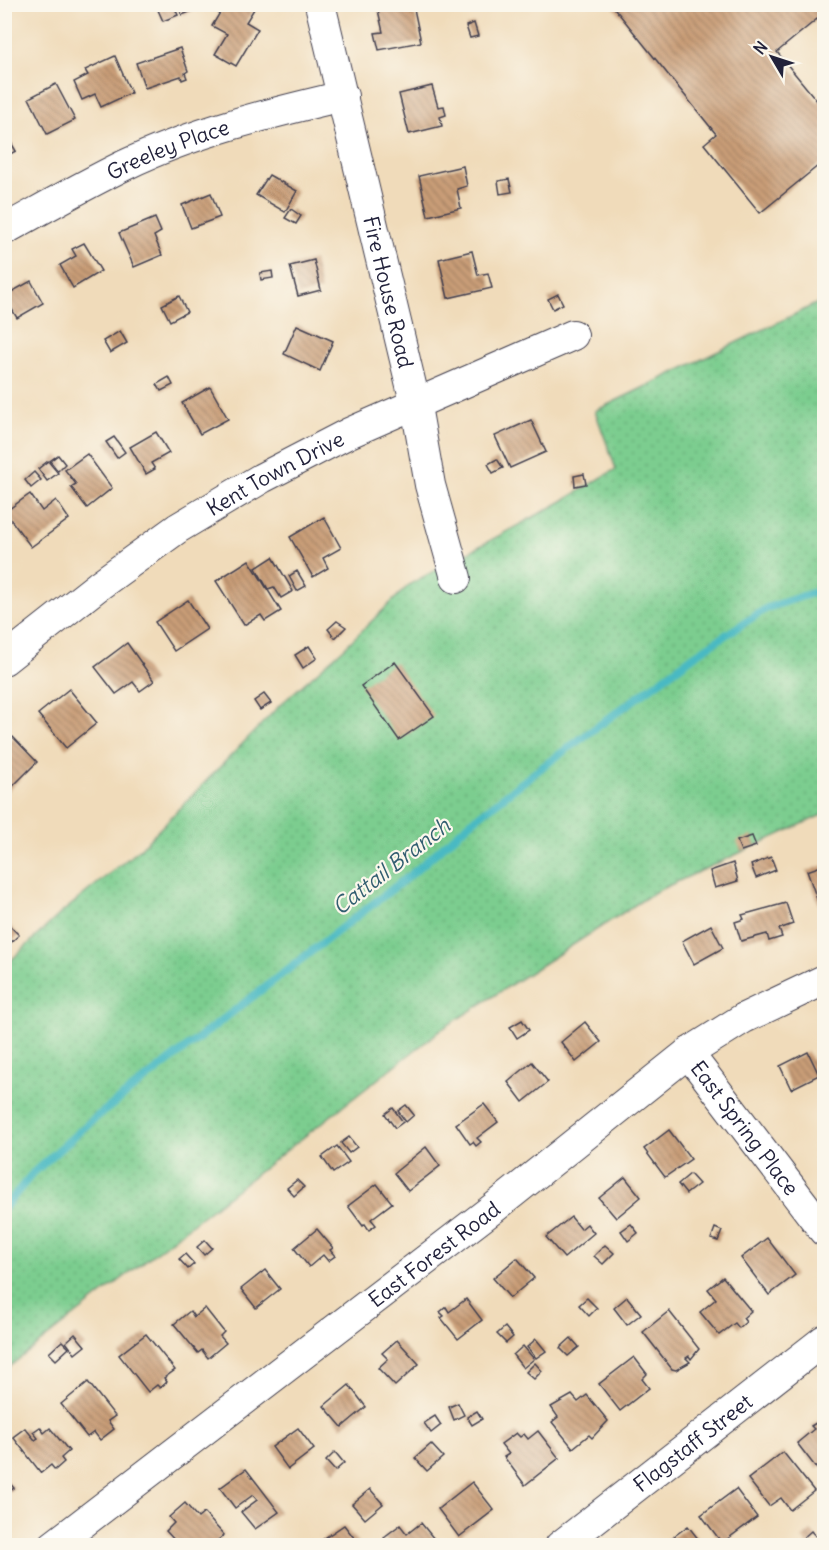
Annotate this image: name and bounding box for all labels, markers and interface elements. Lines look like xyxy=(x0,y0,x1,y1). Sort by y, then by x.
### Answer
north arrow xyxy=(742,27,802,87)
text: N xyxy=(749,37,772,58)
street label: Greeley Place xyxy=(102,113,232,186)
street label: Fire House Road xyxy=(358,213,420,371)
street label: Kent Town Drive xyxy=(201,425,348,522)
water label: Cattail Branch xyxy=(327,811,456,921)
street label: East Spring Place xyxy=(685,1055,805,1200)
street label: East Forest Road xyxy=(363,1195,505,1313)
street label: Flagstaff Street xyxy=(627,1388,757,1498)

